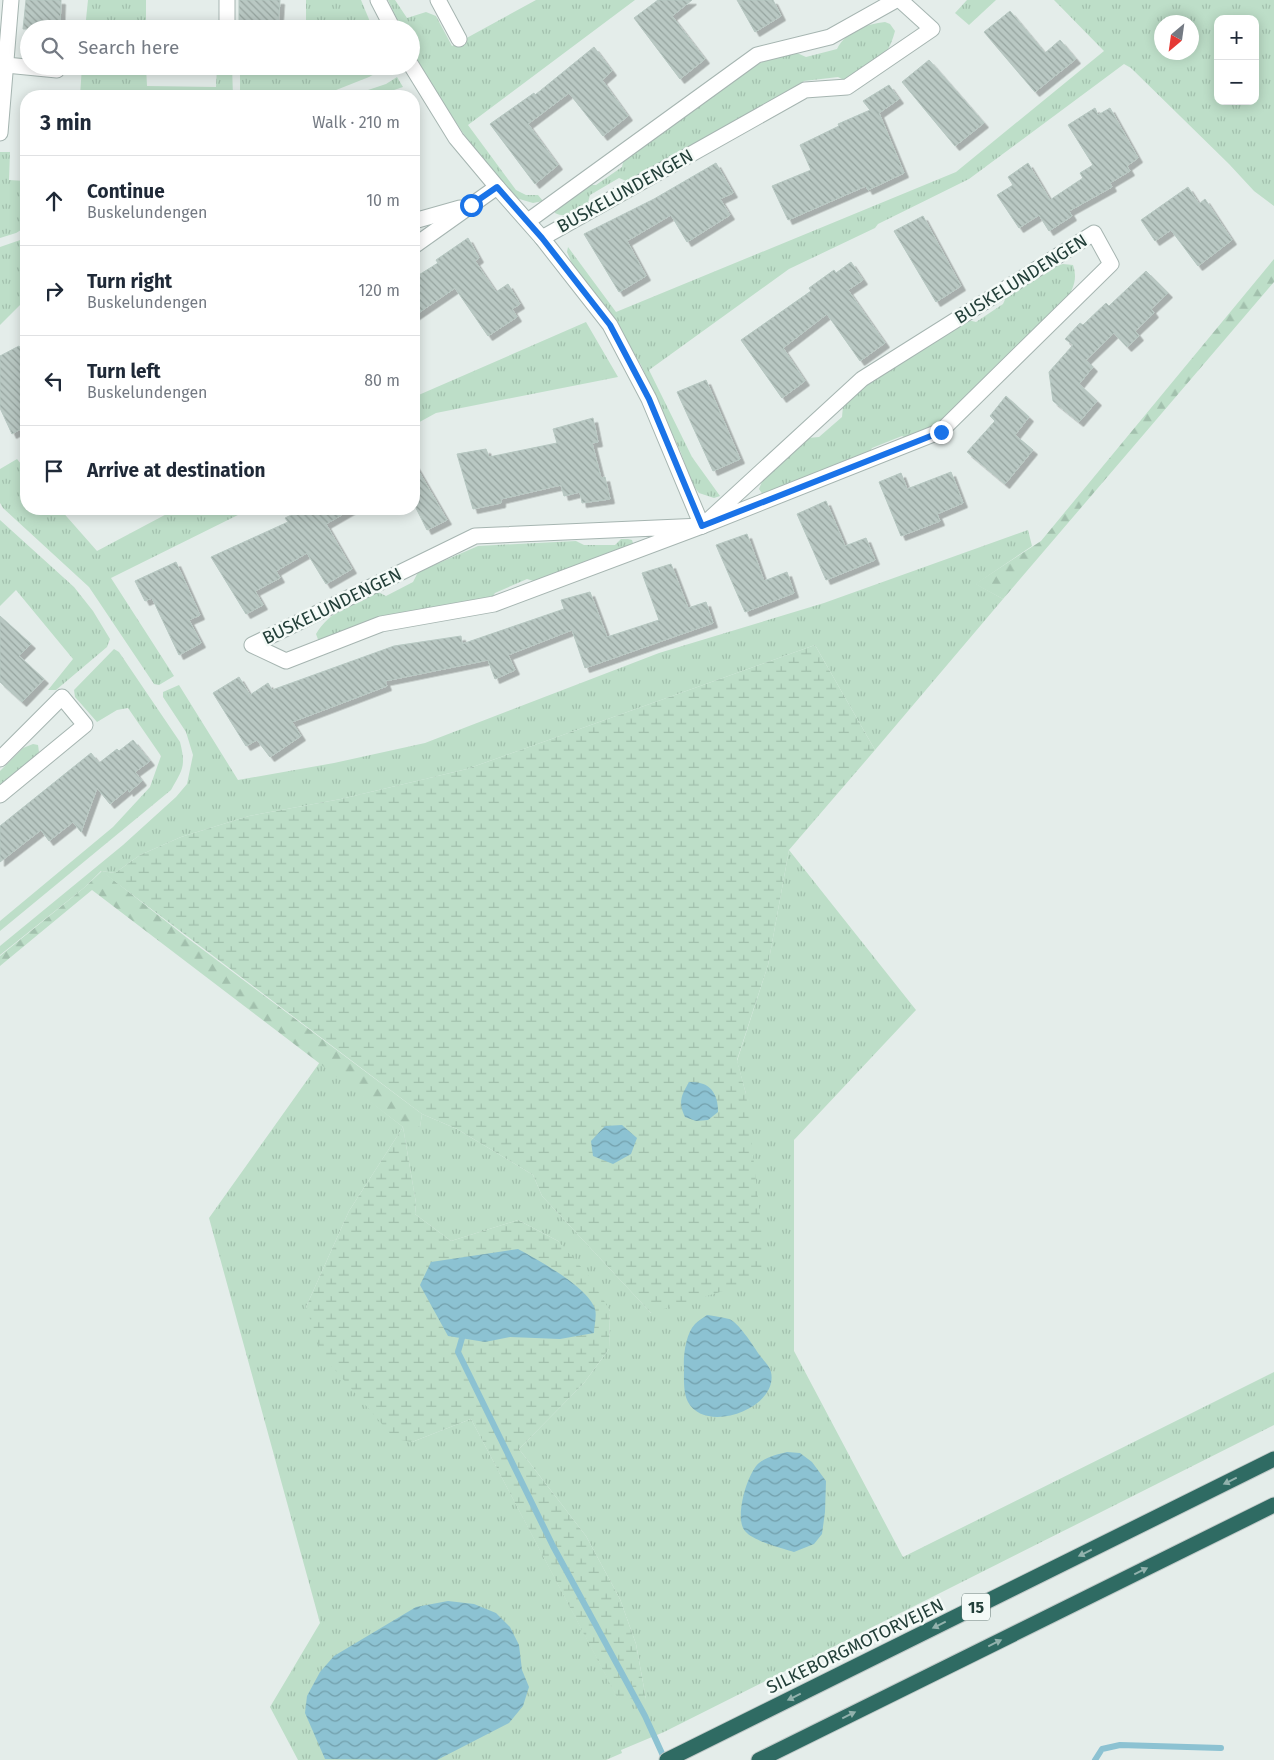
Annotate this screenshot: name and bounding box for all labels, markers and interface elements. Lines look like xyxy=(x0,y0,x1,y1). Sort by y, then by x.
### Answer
north arrow xyxy=(1154,15,1199,60)
map controls xyxy=(1214,15,1259,105)
button: + xyxy=(1214,15,1259,60)
search box xyxy=(20,20,420,75)
icon: search xyxy=(38,34,66,62)
text: Search here xyxy=(78,36,179,59)
button: − xyxy=(1214,60,1259,105)
text: 3 min xyxy=(40,110,92,136)
text: Walk · 210 m xyxy=(312,113,400,132)
street label: BUSKELUNDENGEN xyxy=(553,144,697,238)
text: Continue xyxy=(87,180,165,203)
icon: ahead xyxy=(40,187,68,215)
text: 10 m xyxy=(366,191,400,210)
route start xyxy=(460,194,483,217)
text: Buskelundengen xyxy=(87,203,207,222)
street label: BUSKELUNDENGEN xyxy=(951,229,1091,329)
text: Turn right xyxy=(87,270,172,293)
icon: right xyxy=(40,277,68,305)
text: 120 m xyxy=(358,281,400,300)
text: Buskelundengen xyxy=(87,293,207,312)
text: Turn left xyxy=(87,360,161,383)
icon: left xyxy=(40,367,68,395)
text: 80 m xyxy=(364,371,400,390)
text: Buskelundengen xyxy=(87,383,207,402)
route end xyxy=(930,421,953,444)
icon: arrive xyxy=(40,457,68,485)
text: Arrive at destination xyxy=(87,459,266,482)
street label: BUSKELUNDENGEN xyxy=(259,563,405,649)
one-way arrow xyxy=(1223,1477,1237,1485)
one-way arrow xyxy=(1078,1549,1092,1557)
one-way arrow xyxy=(1133,1567,1148,1575)
street label: SILKEBORGMOTORVEJEN xyxy=(763,1594,947,1698)
road number: 15 xyxy=(962,1594,990,1620)
one-way arrow xyxy=(932,1621,946,1629)
one-way arrow xyxy=(988,1639,1002,1647)
one-way arrow xyxy=(786,1693,801,1701)
one-way arrow xyxy=(842,1711,856,1719)

